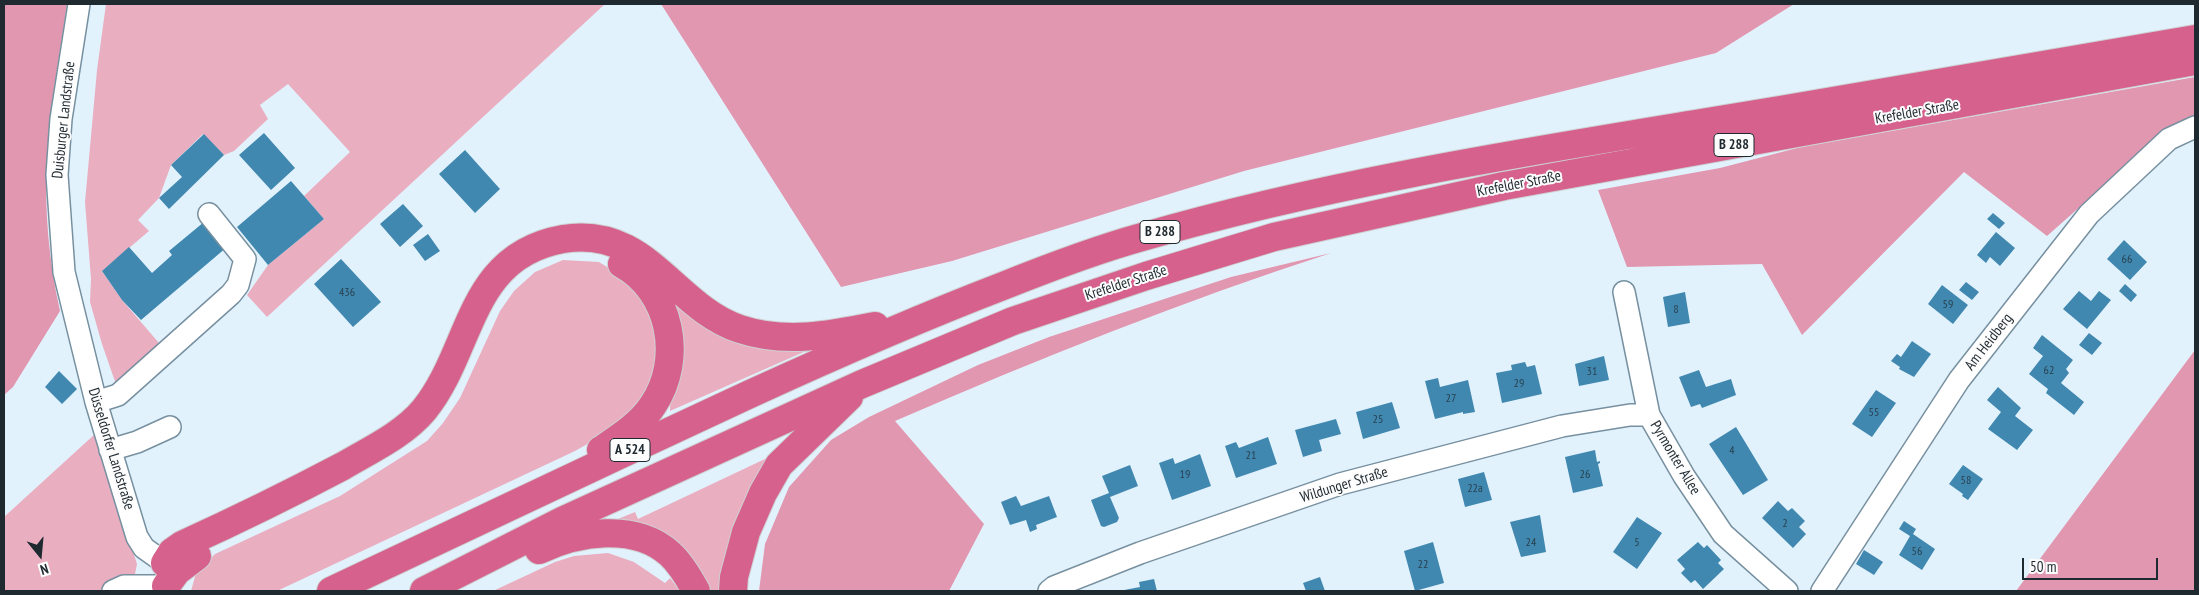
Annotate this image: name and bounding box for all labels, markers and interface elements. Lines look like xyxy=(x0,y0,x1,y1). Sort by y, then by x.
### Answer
street label: Duisburger Landstraße xyxy=(49,61,79,179)
street label: Krefelder Straße xyxy=(1874,96,1960,128)
road number: B 288 xyxy=(1714,134,1754,156)
street label: Krefelder Straße xyxy=(1476,167,1562,201)
road number: B 288 xyxy=(1140,220,1180,243)
house number: 66 xyxy=(2122,253,2132,267)
street label: Krefelder Straße xyxy=(1083,261,1169,305)
house number: 436 xyxy=(339,286,355,300)
house number: 59 xyxy=(1943,298,1953,312)
house number: 8 xyxy=(1673,303,1679,317)
street label: Am Heidberg xyxy=(1961,310,2017,374)
house number: 62 xyxy=(2044,364,2054,378)
house number: 31 xyxy=(1587,365,1597,379)
house number: 29 xyxy=(1514,377,1524,391)
street label: Düsseldorfer Landstraße xyxy=(84,386,138,512)
house number: 27 xyxy=(1446,392,1456,406)
house number: 55 xyxy=(1869,406,1879,420)
house number: 25 xyxy=(1373,413,1383,427)
street label: Pyrmonter Allee xyxy=(1646,418,1704,498)
road number: A 524 xyxy=(610,438,650,462)
house number: 4 xyxy=(1729,444,1735,458)
house number: 21 xyxy=(1246,449,1256,463)
street label: Wildunger Straße xyxy=(1298,463,1390,507)
house number: 19 xyxy=(1180,468,1190,482)
house number: 26 xyxy=(1580,468,1590,482)
house number: 58 xyxy=(1961,474,1971,488)
house number: 22a xyxy=(1467,482,1483,496)
house number: 2 xyxy=(1782,517,1788,531)
north arrow xyxy=(15,530,65,580)
house number: 24 xyxy=(1526,536,1536,550)
house number: 5 xyxy=(1634,536,1640,550)
house number: 56 xyxy=(1912,545,1922,559)
scale bar xyxy=(2024,548,2160,580)
text: 50 m xyxy=(2030,557,2056,576)
house number: 22 xyxy=(1418,558,1428,572)
text: N xyxy=(38,560,51,579)

